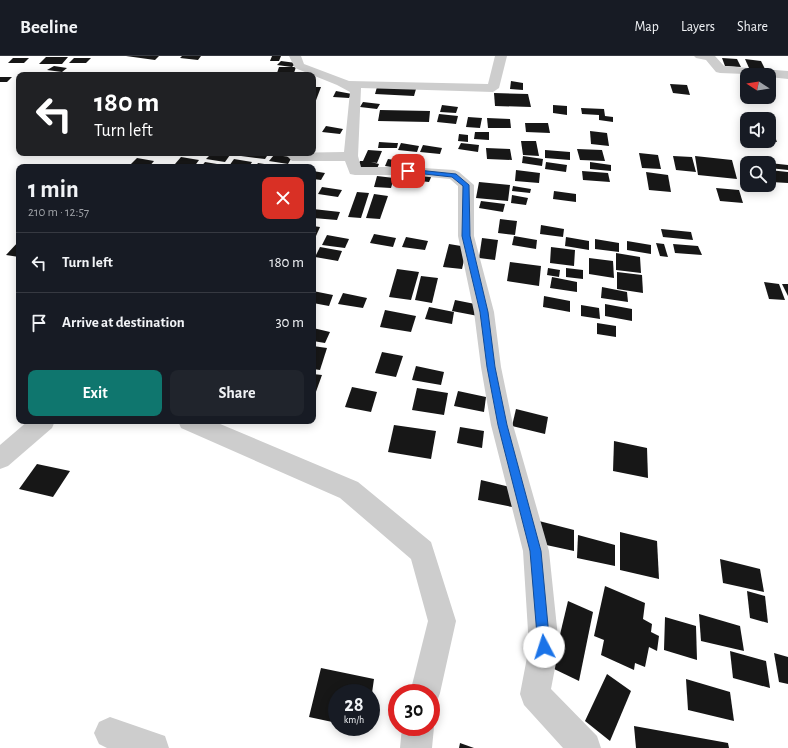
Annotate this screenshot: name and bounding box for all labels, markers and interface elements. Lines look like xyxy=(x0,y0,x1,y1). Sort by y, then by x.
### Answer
text: Beeline xyxy=(20,18,78,37)
text: Map xyxy=(634,20,659,34)
text: Layers xyxy=(681,20,715,34)
text: Share xyxy=(737,20,768,34)
north arrow xyxy=(740,68,776,104)
map controls xyxy=(740,68,776,192)
icon: left xyxy=(28,88,80,140)
text: 180 m xyxy=(94,89,159,117)
button: sound xyxy=(740,112,776,148)
text: Turn left xyxy=(94,122,153,140)
pin xyxy=(391,154,425,188)
button: search xyxy=(740,156,776,192)
icon: arrive xyxy=(397,160,419,182)
button: close xyxy=(262,177,304,219)
text: 1 min xyxy=(28,178,79,202)
text: 210 m · 12:57 xyxy=(28,206,89,219)
icon: left xyxy=(28,252,50,274)
text: Turn left xyxy=(62,255,113,270)
text: 180 m xyxy=(269,255,304,270)
icon: arrive xyxy=(28,312,50,334)
text: Arrive at destination xyxy=(62,315,185,330)
text: 30 m xyxy=(275,315,304,330)
button: Exit xyxy=(28,370,162,416)
button: Share xyxy=(170,370,304,416)
position arrow xyxy=(523,626,565,668)
speed limit sign: 30 xyxy=(388,684,440,736)
text: 28 xyxy=(344,695,364,715)
text: km/h xyxy=(344,715,364,725)

